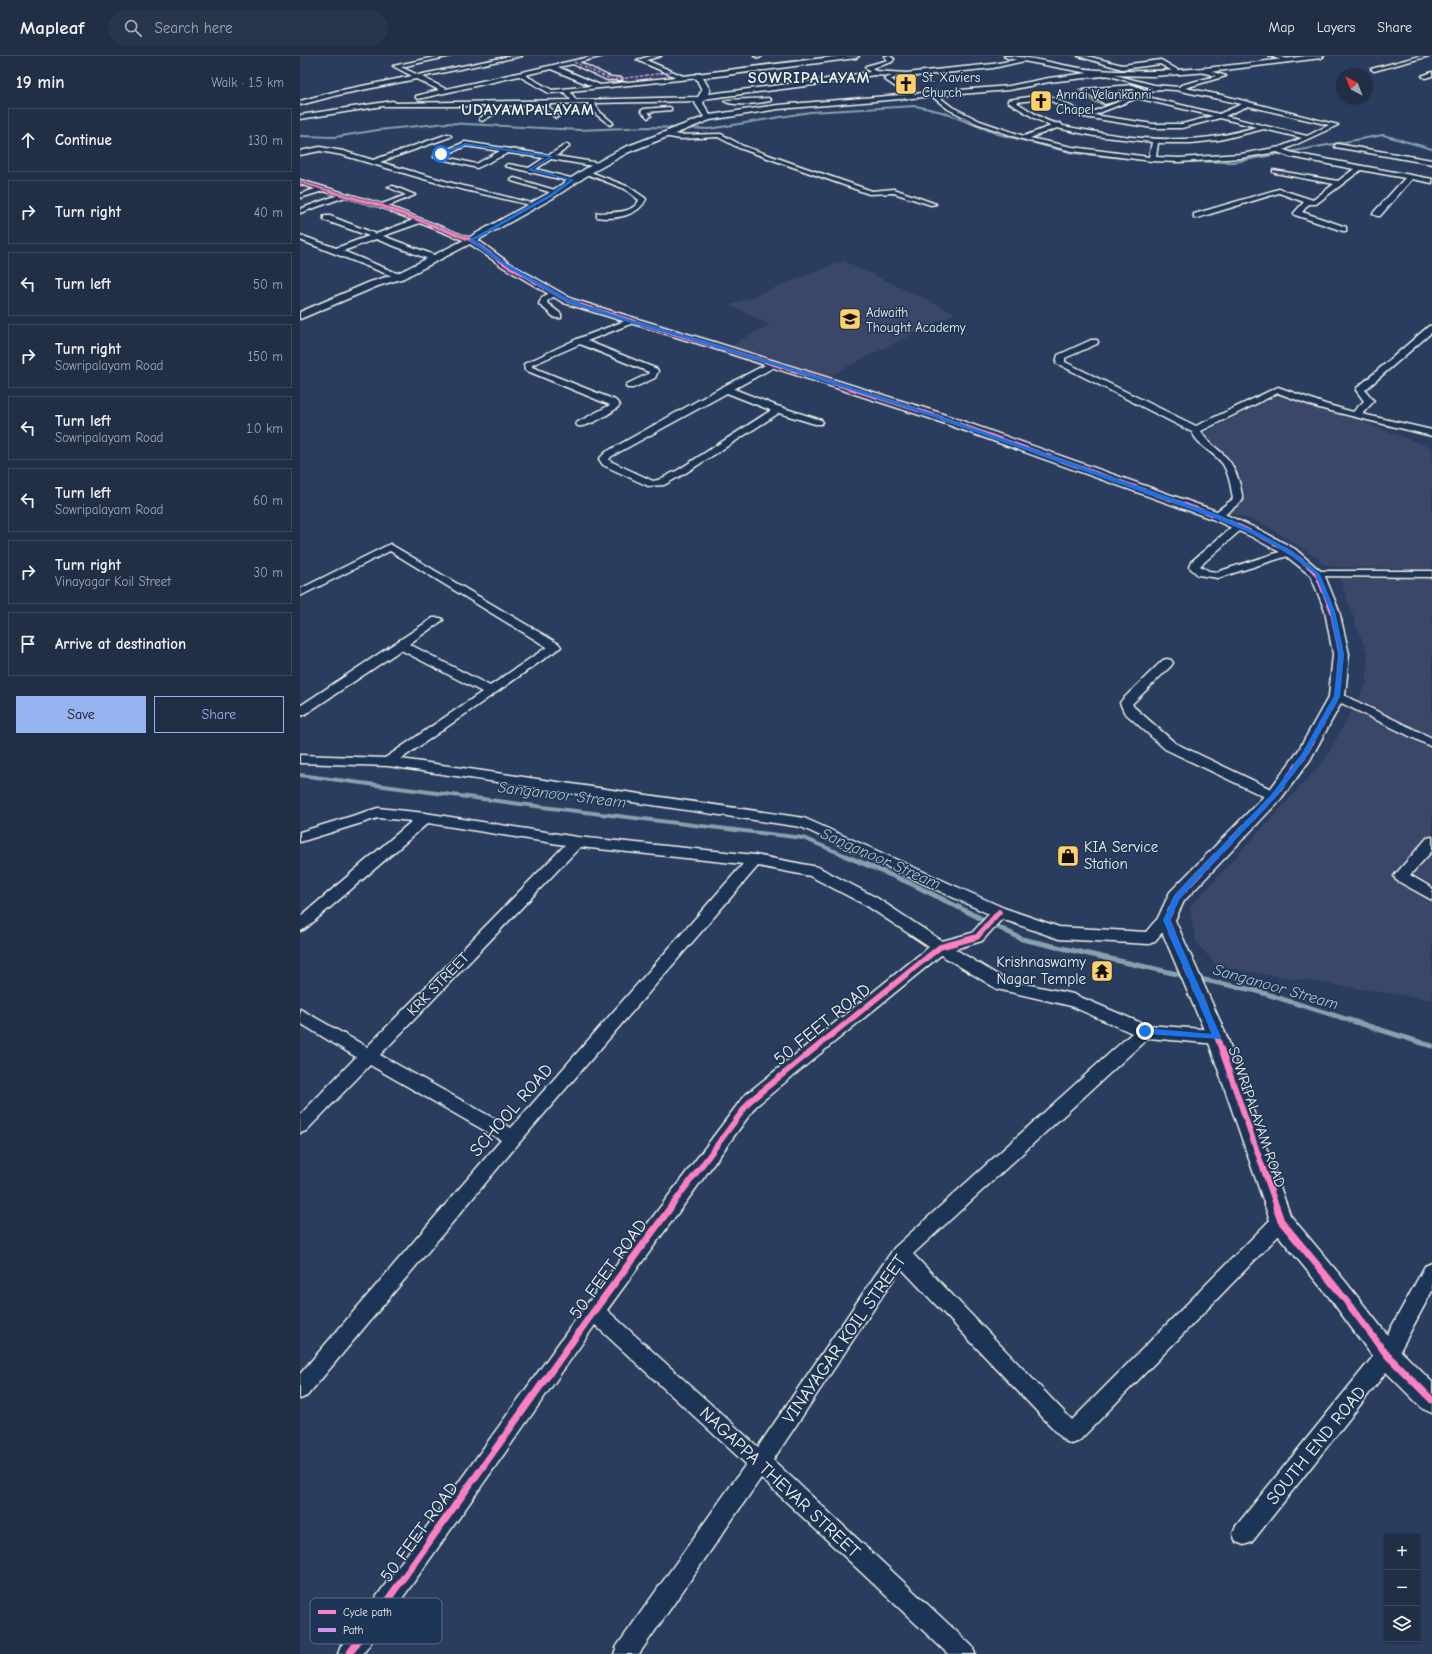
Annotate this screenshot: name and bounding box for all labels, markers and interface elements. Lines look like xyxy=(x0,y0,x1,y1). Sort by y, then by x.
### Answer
search box xyxy=(108,10,388,46)
text: Mapleaf xyxy=(20,17,84,39)
icon: search xyxy=(122,17,144,39)
text: Search here xyxy=(154,19,233,37)
text: Map xyxy=(1268,19,1295,36)
text: Layers xyxy=(1317,19,1355,36)
text: Share xyxy=(1377,19,1412,36)
north arrow xyxy=(1336,68,1372,104)
district label: SOWRIPALAYAM xyxy=(748,69,870,87)
place label: St. Xaviers Church xyxy=(922,70,980,100)
church icon: St. Xaviers Church xyxy=(893,71,919,97)
text: 19 min xyxy=(16,73,65,92)
text: Walk · 1.5 km xyxy=(211,75,284,90)
place label: Annai Velankanni Chapel xyxy=(1056,87,1151,117)
church icon: Annai Velankanni Chapel xyxy=(1028,88,1054,114)
district label: UDAYAMPALAYAM xyxy=(461,101,595,119)
icon: ahead xyxy=(17,129,39,151)
text: Continue xyxy=(55,131,112,149)
text: 130 m xyxy=(248,133,283,148)
route start xyxy=(432,145,450,163)
icon: right xyxy=(17,201,39,223)
text: Turn right xyxy=(55,203,121,221)
text: 40 m xyxy=(254,205,283,220)
icon: left xyxy=(17,273,39,295)
text: Turn left xyxy=(55,275,111,293)
text: 50 m xyxy=(253,277,283,292)
place label: Adwaith Thought Academy xyxy=(866,305,966,335)
school or university icon: Adwaith Thought Academy xyxy=(837,306,863,332)
text: Turn right xyxy=(55,340,121,358)
icon: right xyxy=(17,345,39,367)
text: 150 m xyxy=(248,349,283,364)
text: Sowripalayam Road xyxy=(55,358,164,373)
text: Turn left xyxy=(55,412,111,430)
icon: left xyxy=(17,417,39,439)
text: 1.0 km xyxy=(247,421,283,436)
text: Sowripalayam Road xyxy=(55,430,164,445)
text: Turn left xyxy=(55,484,111,502)
icon: left xyxy=(17,489,39,511)
text: 60 m xyxy=(253,493,283,508)
text: Sowripalayam Road xyxy=(55,502,164,517)
text: Turn right xyxy=(55,556,121,574)
icon: right xyxy=(17,561,39,583)
text: 30 m xyxy=(253,565,283,580)
text: Vinayagar Koil Street xyxy=(55,574,171,589)
icon: arrive xyxy=(17,633,39,655)
text: Arrive at destination xyxy=(55,635,186,653)
button: Save xyxy=(16,696,146,733)
button: Share xyxy=(154,696,284,733)
water label: Sanganoor Stream xyxy=(497,778,627,812)
water label: Sanganoor Stream xyxy=(818,824,943,893)
place label: KIA Service Station xyxy=(1084,838,1159,873)
shop icon: KIA Service Station xyxy=(1055,843,1081,869)
street label: KRK STREET xyxy=(403,948,473,1020)
place label: Krishnaswamy Nagar Temple xyxy=(996,953,1086,988)
temple icon: Krishnaswamy Nagar Temple xyxy=(1089,958,1115,984)
water label: Sanganoor Stream xyxy=(1211,961,1340,1013)
street label: 50 FEET ROAD xyxy=(770,979,875,1070)
route end xyxy=(1136,1022,1154,1040)
street label: SOWRIPALAYAM ROAD xyxy=(1224,1044,1290,1190)
street label: SCHOOL ROAD xyxy=(465,1060,557,1161)
street label: 50 FEET ROAD xyxy=(565,1215,652,1323)
street label: VINAYAGAR KOIL STREET xyxy=(778,1250,911,1428)
street label: SOUTH END ROAD xyxy=(1262,1382,1371,1509)
street label: NAGAPPA THEVAR STREET xyxy=(695,1403,865,1563)
street label: 50 FEET ROAD xyxy=(376,1478,463,1586)
map controls xyxy=(1384,1534,1420,1642)
button: + xyxy=(1384,1534,1420,1570)
button: − xyxy=(1384,1570,1420,1606)
legend xyxy=(310,1598,442,1644)
text: Cycle path xyxy=(343,1606,392,1619)
button: layers xyxy=(1384,1606,1420,1642)
text: Path xyxy=(343,1624,364,1637)

